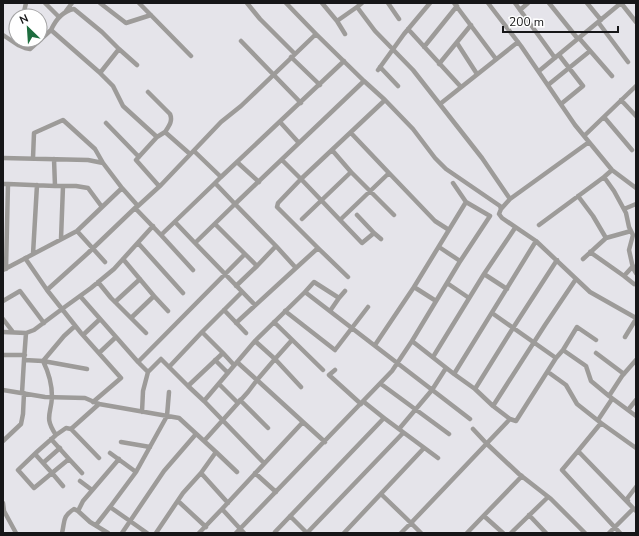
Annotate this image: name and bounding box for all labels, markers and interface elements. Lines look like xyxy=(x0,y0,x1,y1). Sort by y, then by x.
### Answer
north arrow xyxy=(8,8,48,48)
scale bar xyxy=(503,8,618,34)
text: N xyxy=(17,11,31,28)
text: 200 m xyxy=(509,14,544,30)

